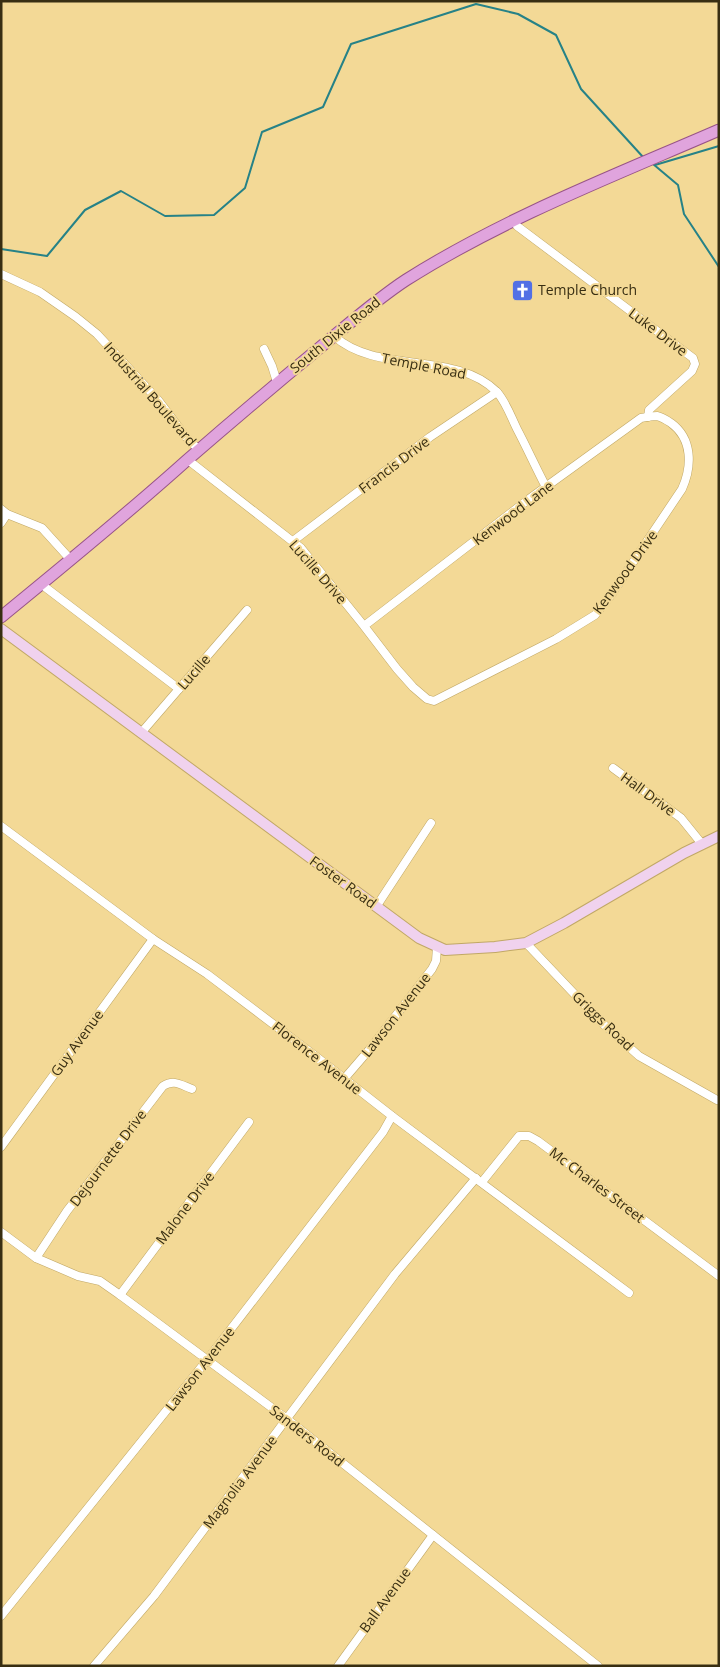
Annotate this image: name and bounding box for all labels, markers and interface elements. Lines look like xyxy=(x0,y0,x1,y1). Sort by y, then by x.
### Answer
church icon: Temple Church xyxy=(510,278,534,302)
place label: Temple Church xyxy=(538,280,637,299)
street label: South Dixie Road xyxy=(285,292,384,377)
street label: Luke Drive xyxy=(625,303,692,360)
street label: Industrial Boulevard xyxy=(100,338,201,450)
street label: Temple Road xyxy=(380,348,468,383)
street label: Francis Drive xyxy=(354,432,433,498)
street label: Kenwood Lane xyxy=(468,476,557,549)
street label: Kenwood Drive xyxy=(588,526,662,617)
street label: Lucille Drive xyxy=(285,536,352,608)
street label: Lucille xyxy=(173,650,214,693)
street label: Hall Drive xyxy=(617,767,680,820)
street label: Foster Road xyxy=(306,851,380,912)
street label: Lawson Avenue xyxy=(357,969,435,1061)
street label: Griggs Road xyxy=(569,987,638,1055)
street label: Guy Avenue xyxy=(46,1005,107,1080)
street label: Florence Avenue xyxy=(269,1017,366,1099)
street label: Dejournette Drive xyxy=(65,1105,150,1210)
street label: Mc Charles Street xyxy=(546,1143,649,1227)
street label: Malone Drive xyxy=(151,1167,218,1248)
street label: Lawson Avenue xyxy=(161,1323,239,1415)
street label: Sanders Road xyxy=(266,1400,349,1471)
street label: Magnolia Avenue xyxy=(198,1431,281,1532)
street label: Ball Avenue xyxy=(354,1563,415,1636)

